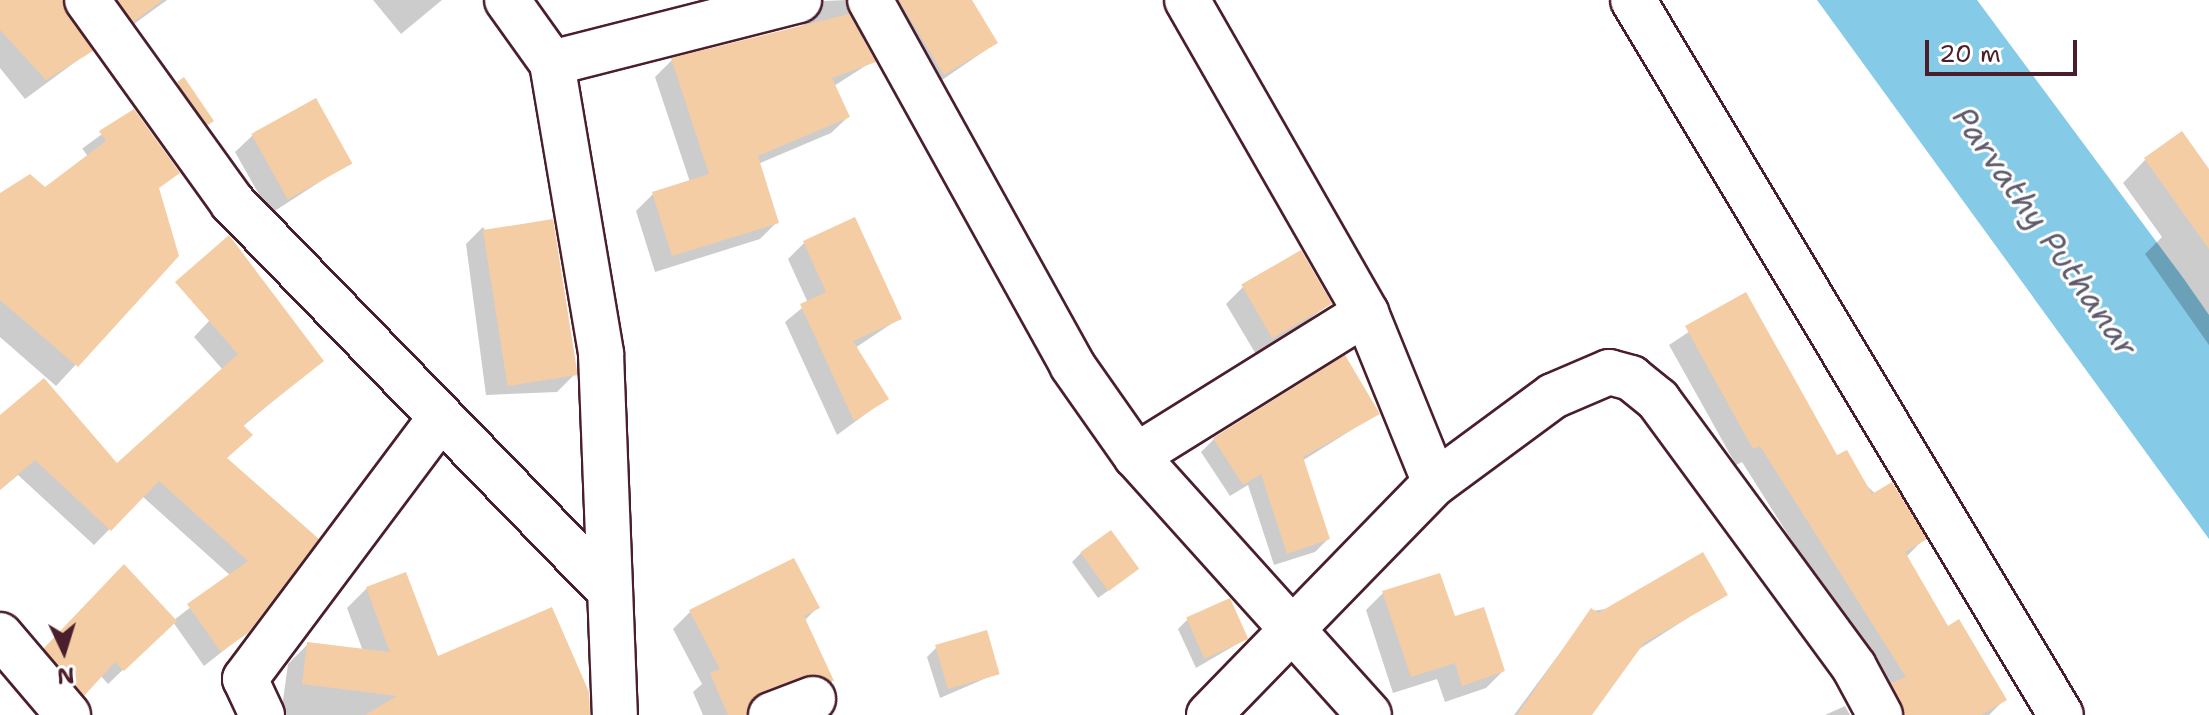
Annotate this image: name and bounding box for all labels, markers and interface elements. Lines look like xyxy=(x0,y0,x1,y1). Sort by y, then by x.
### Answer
scale bar xyxy=(1929,24,2081,74)
text: 20 m xyxy=(1939,38,2001,70)
water label: Parvathy Puthanar xyxy=(1944,100,2146,364)
north arrow xyxy=(24,611,104,691)
text: N xyxy=(56,660,75,691)

